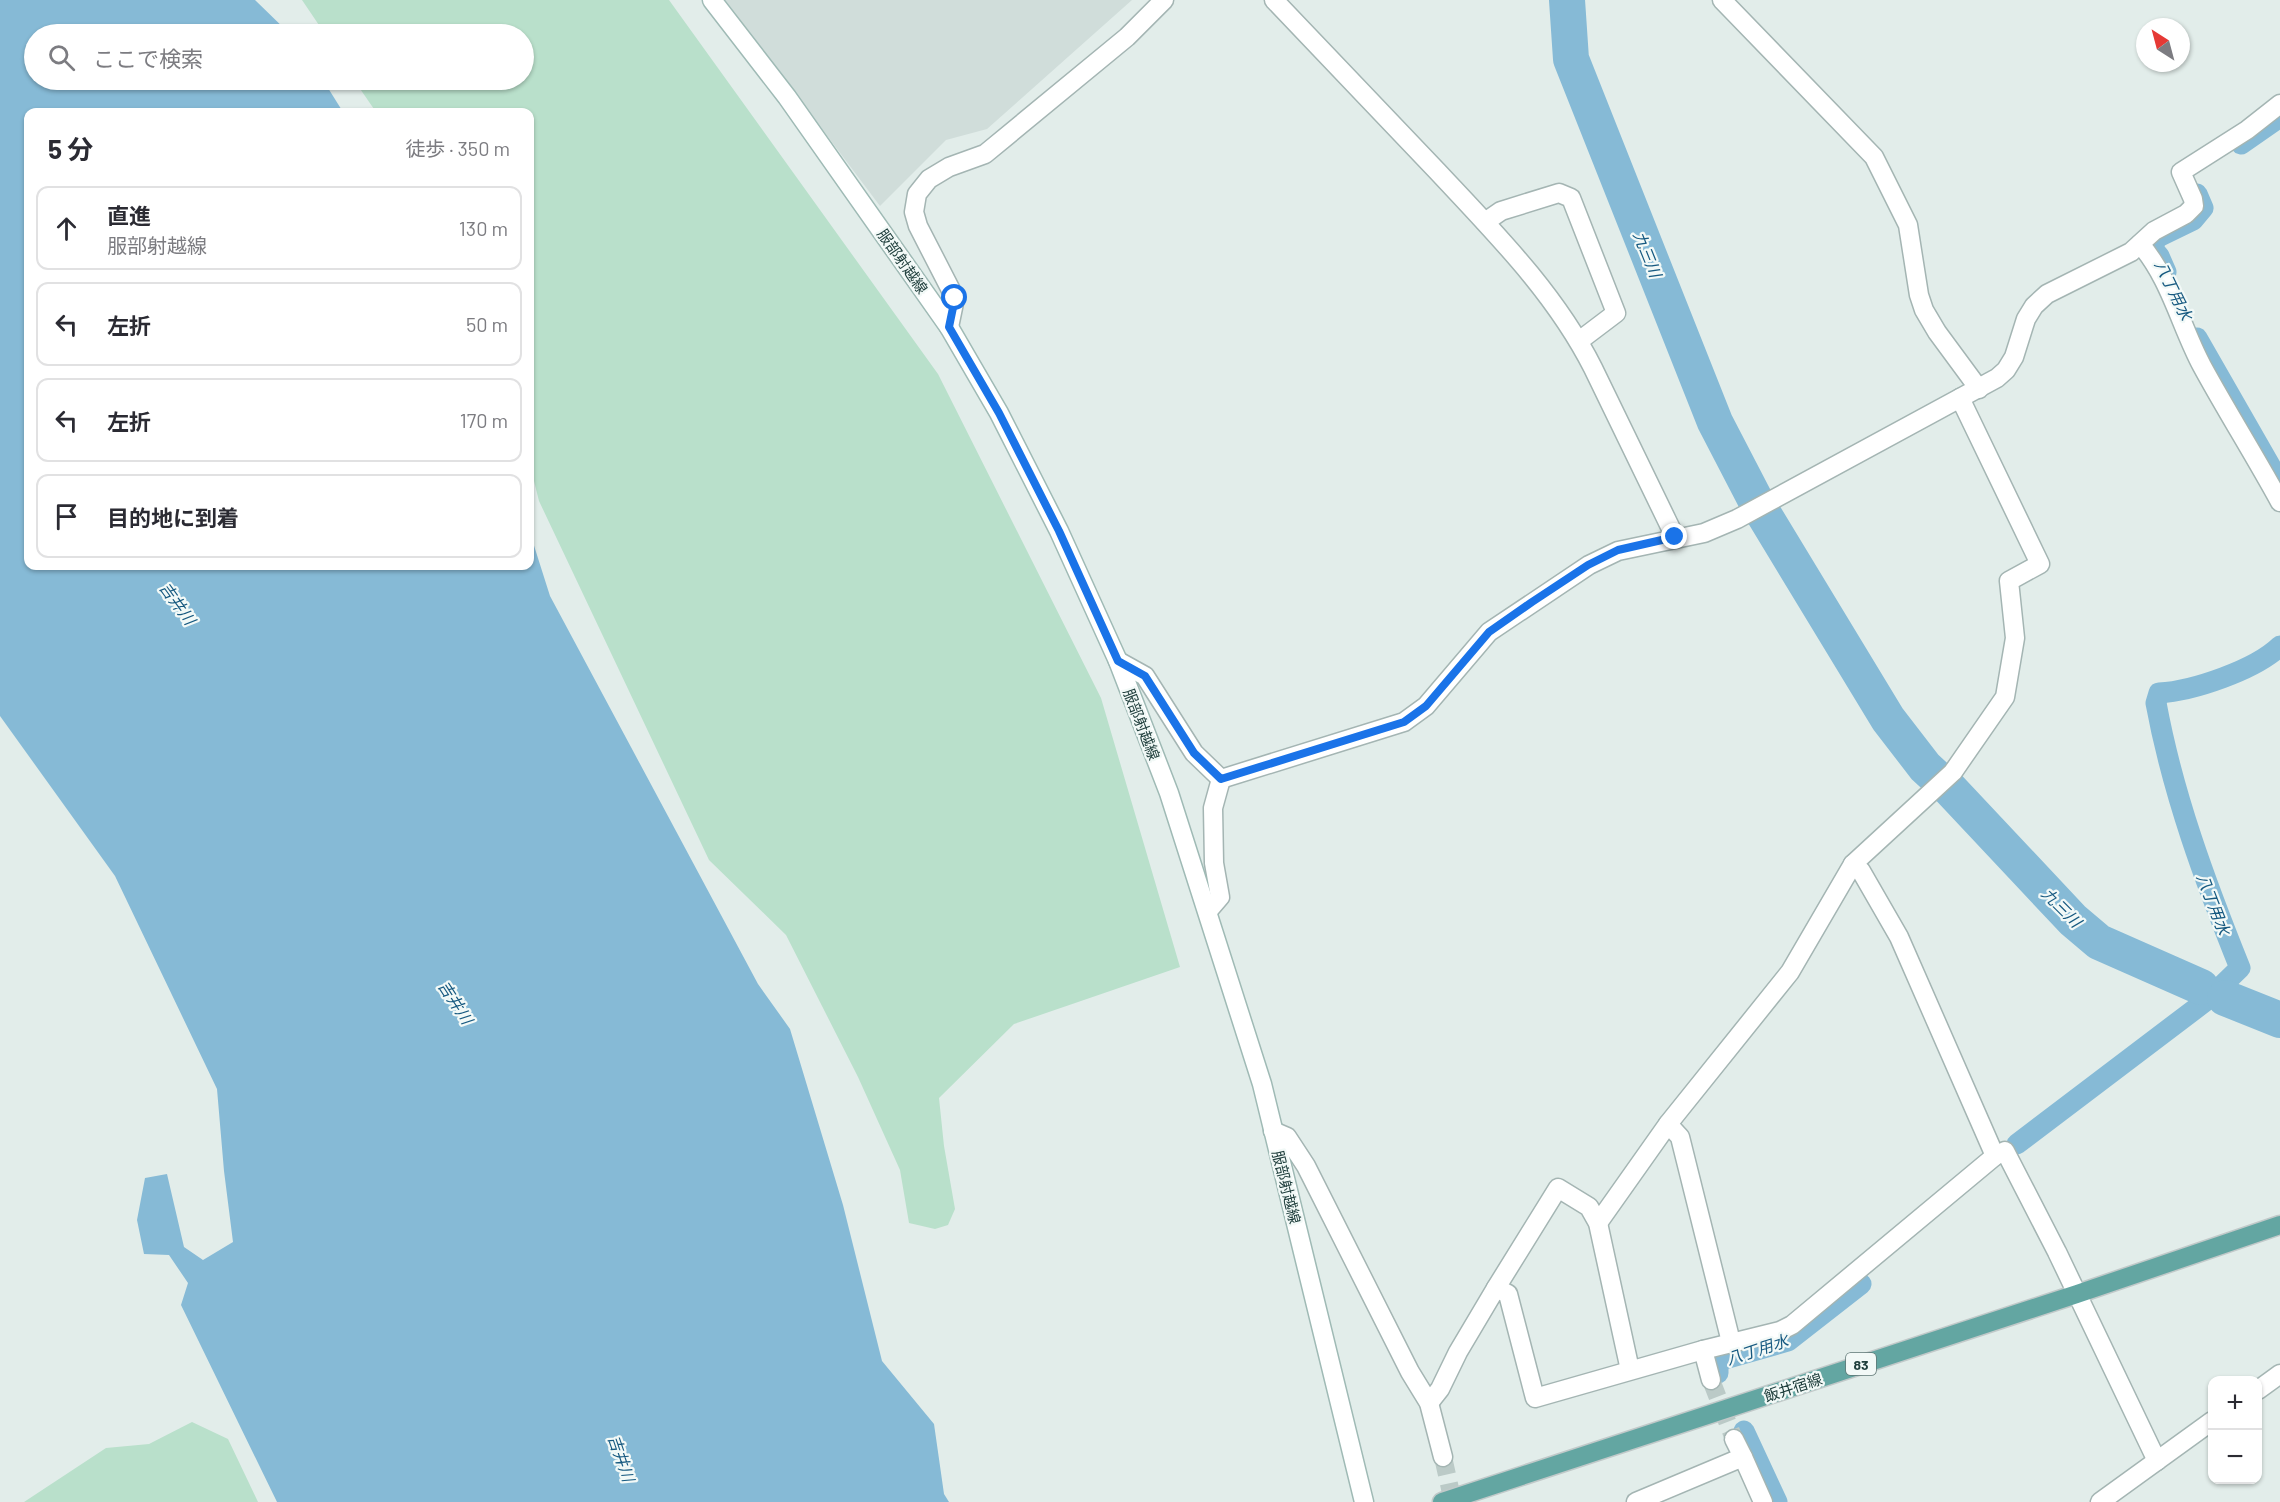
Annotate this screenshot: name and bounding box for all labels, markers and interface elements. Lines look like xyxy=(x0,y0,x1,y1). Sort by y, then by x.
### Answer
north arrow xyxy=(2136,18,2190,72)
search box xyxy=(24,24,534,90)
icon: search xyxy=(45,41,78,74)
text: ここで検索 xyxy=(93,45,203,71)
text: 5 分 xyxy=(48,133,93,164)
text: 徒歩 · 350 m xyxy=(405,136,510,160)
text: 直進 xyxy=(107,202,151,228)
icon: ahead xyxy=(50,212,83,245)
text: 130 m xyxy=(459,216,508,240)
street label: 服部射越線 xyxy=(874,225,932,297)
water label: 九三川 xyxy=(1630,228,1667,282)
text: 服部射越線 xyxy=(107,233,207,257)
water label: 八丁用水 xyxy=(2151,257,2197,325)
route start xyxy=(941,284,967,310)
icon: left xyxy=(50,308,83,341)
text: 左折 xyxy=(107,312,151,338)
text: 50 m xyxy=(466,312,508,336)
icon: left xyxy=(50,404,83,437)
text: 左折 xyxy=(107,408,151,434)
text: 170 m xyxy=(460,408,508,432)
icon: arrive xyxy=(50,500,83,533)
text: 目的地に到着 xyxy=(107,504,239,530)
route end xyxy=(1661,523,1687,549)
water label: 吉井川 xyxy=(156,578,201,630)
street label: 服部射越線 xyxy=(1120,686,1164,762)
water label: 八丁用水 xyxy=(2194,871,2235,939)
water label: 九三川 xyxy=(2038,883,2087,932)
water label: 吉井川 xyxy=(435,977,478,1029)
street label: 服部射越線 xyxy=(1269,1148,1305,1226)
water label: 八丁用水 xyxy=(1724,1329,1792,1368)
road number: 83 xyxy=(1846,1353,1876,1375)
street label: 飯井宿線 xyxy=(1762,1369,1824,1405)
map controls xyxy=(2208,1376,2262,1484)
button: + xyxy=(2208,1376,2262,1430)
button: − xyxy=(2208,1430,2262,1484)
water label: 吉井川 xyxy=(605,1432,639,1486)

